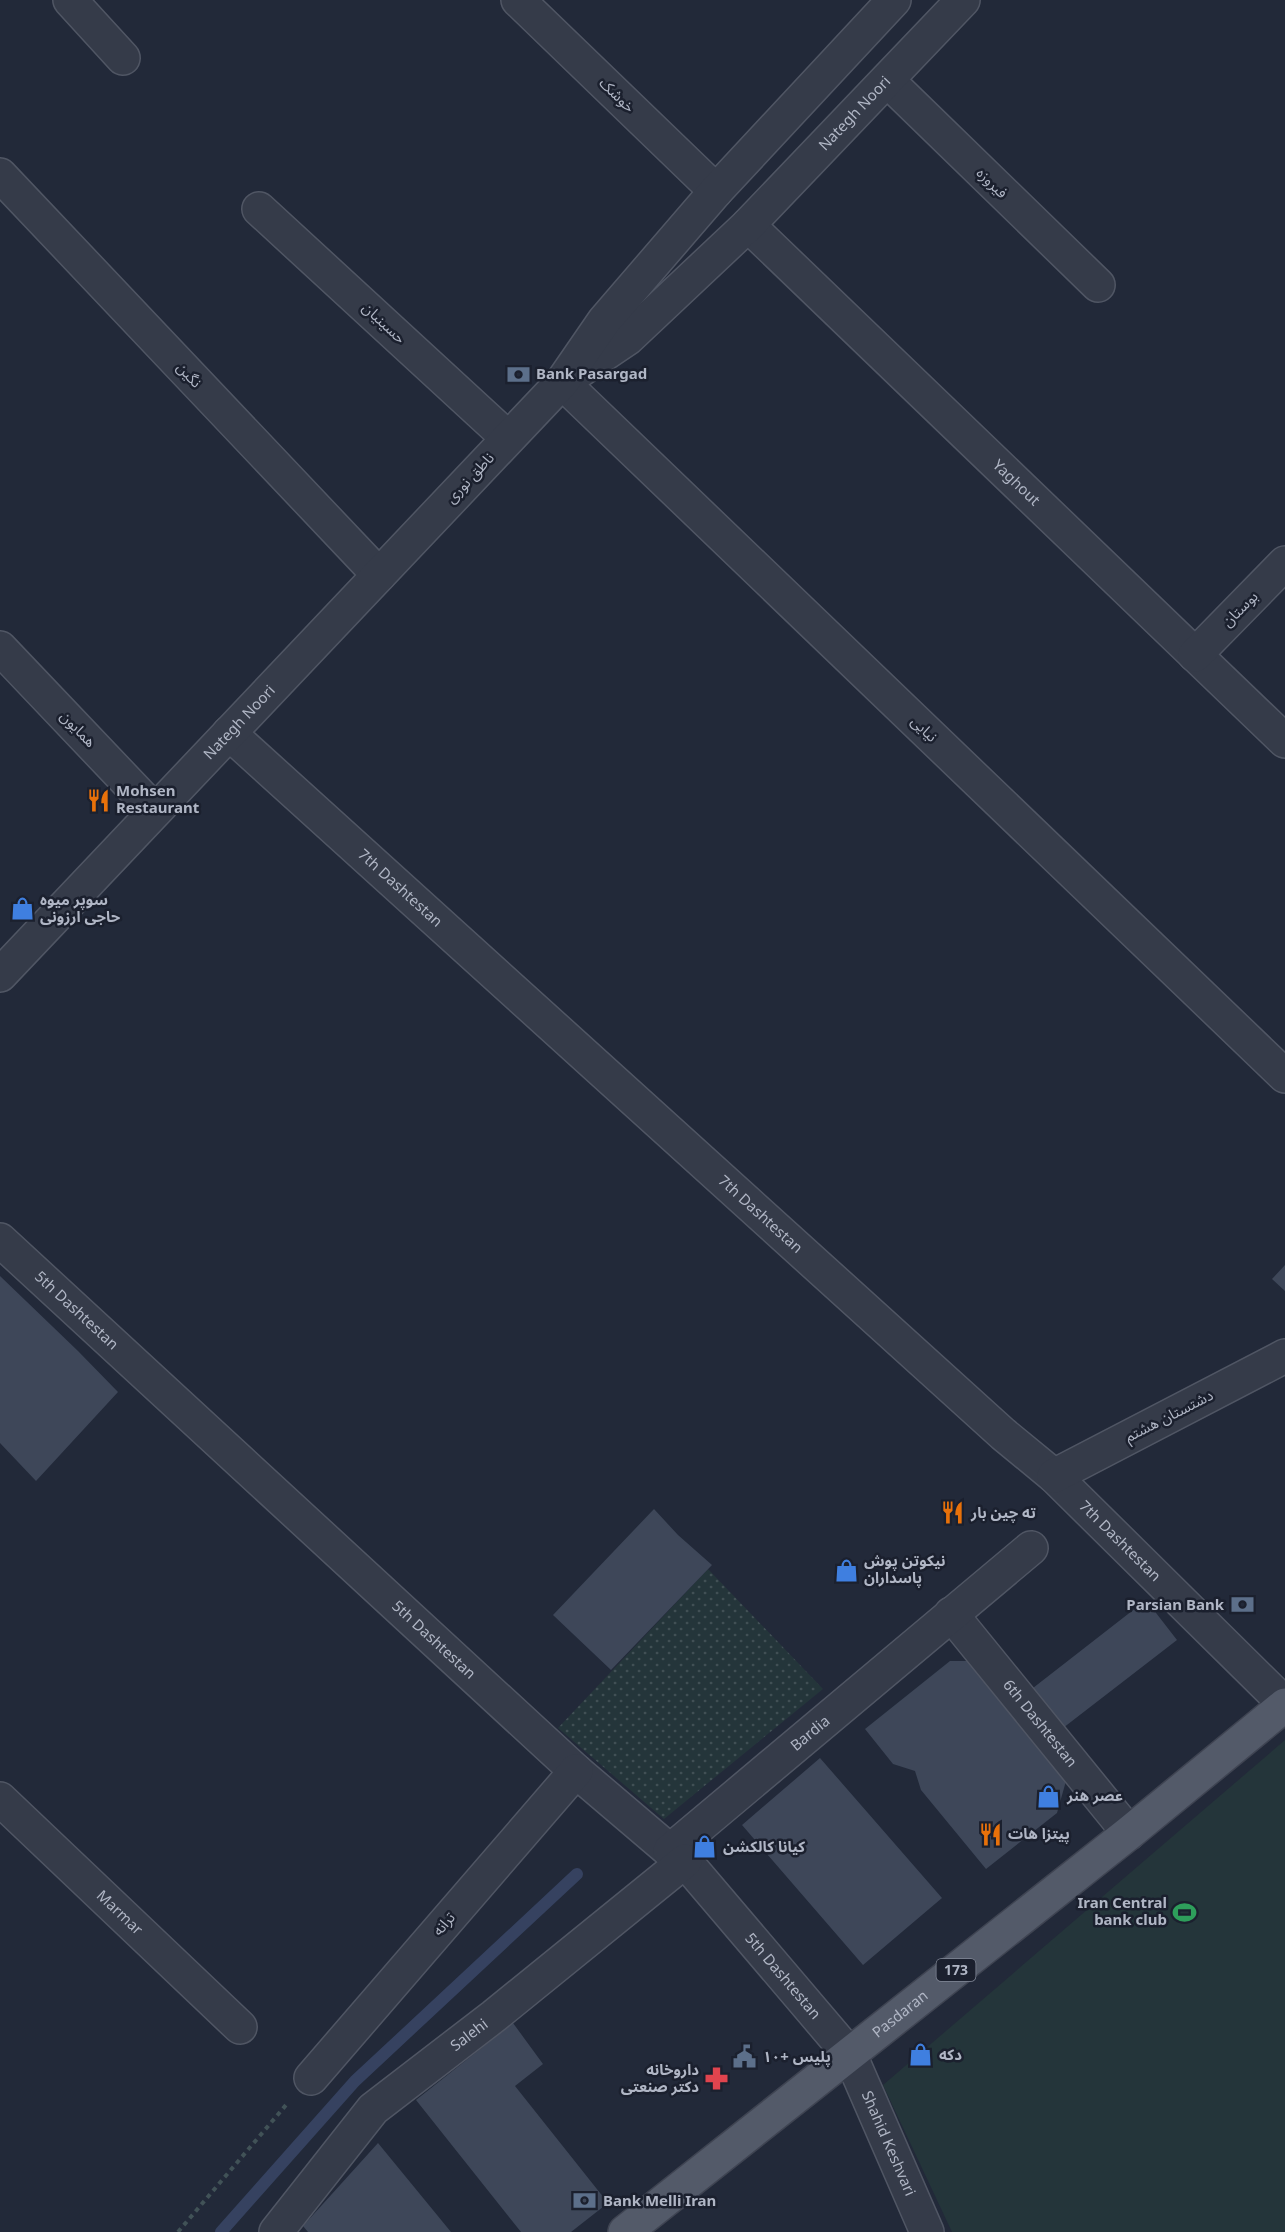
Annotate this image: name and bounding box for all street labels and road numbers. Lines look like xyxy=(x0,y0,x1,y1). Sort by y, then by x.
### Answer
street label: Nategh Noori xyxy=(814,71,894,154)
street label: خوشک xyxy=(596,72,640,116)
street label: فیروزه xyxy=(973,163,1013,202)
street label: حسینیان xyxy=(359,297,411,348)
street label: نگین xyxy=(173,357,207,391)
street label: ناطق نوری xyxy=(441,448,499,508)
street label: Yaghout xyxy=(989,455,1045,510)
street label: بوستان xyxy=(1217,586,1262,631)
street label: Nategh Noori xyxy=(198,680,279,763)
street label: همایون xyxy=(56,706,101,751)
street label: نیایی xyxy=(907,711,942,746)
street label: 7th Dashtestan xyxy=(354,844,447,931)
street label: 7th Dashtestan xyxy=(715,1170,808,1257)
street label: 5th Dashtestan xyxy=(31,1266,123,1353)
street label: دشتستان هشتم xyxy=(1121,1384,1217,1448)
street label: 7th Dashtestan xyxy=(1075,1496,1166,1585)
street label: 5th Dashtestan xyxy=(388,1595,481,1683)
street label: 6th Dashtestan xyxy=(999,1675,1082,1771)
street label: Bardia xyxy=(786,1710,833,1755)
street label: Marmar xyxy=(93,1885,148,1939)
street label: ترانه xyxy=(428,1907,459,1939)
street label: 5th Dashtestan xyxy=(741,1928,826,2023)
road number: 173 xyxy=(936,1959,976,1981)
street label: Pasdaran xyxy=(868,1985,932,2042)
street label: Salehi xyxy=(446,2013,491,2055)
street label: Shahid Keshvari xyxy=(858,2087,921,2199)

